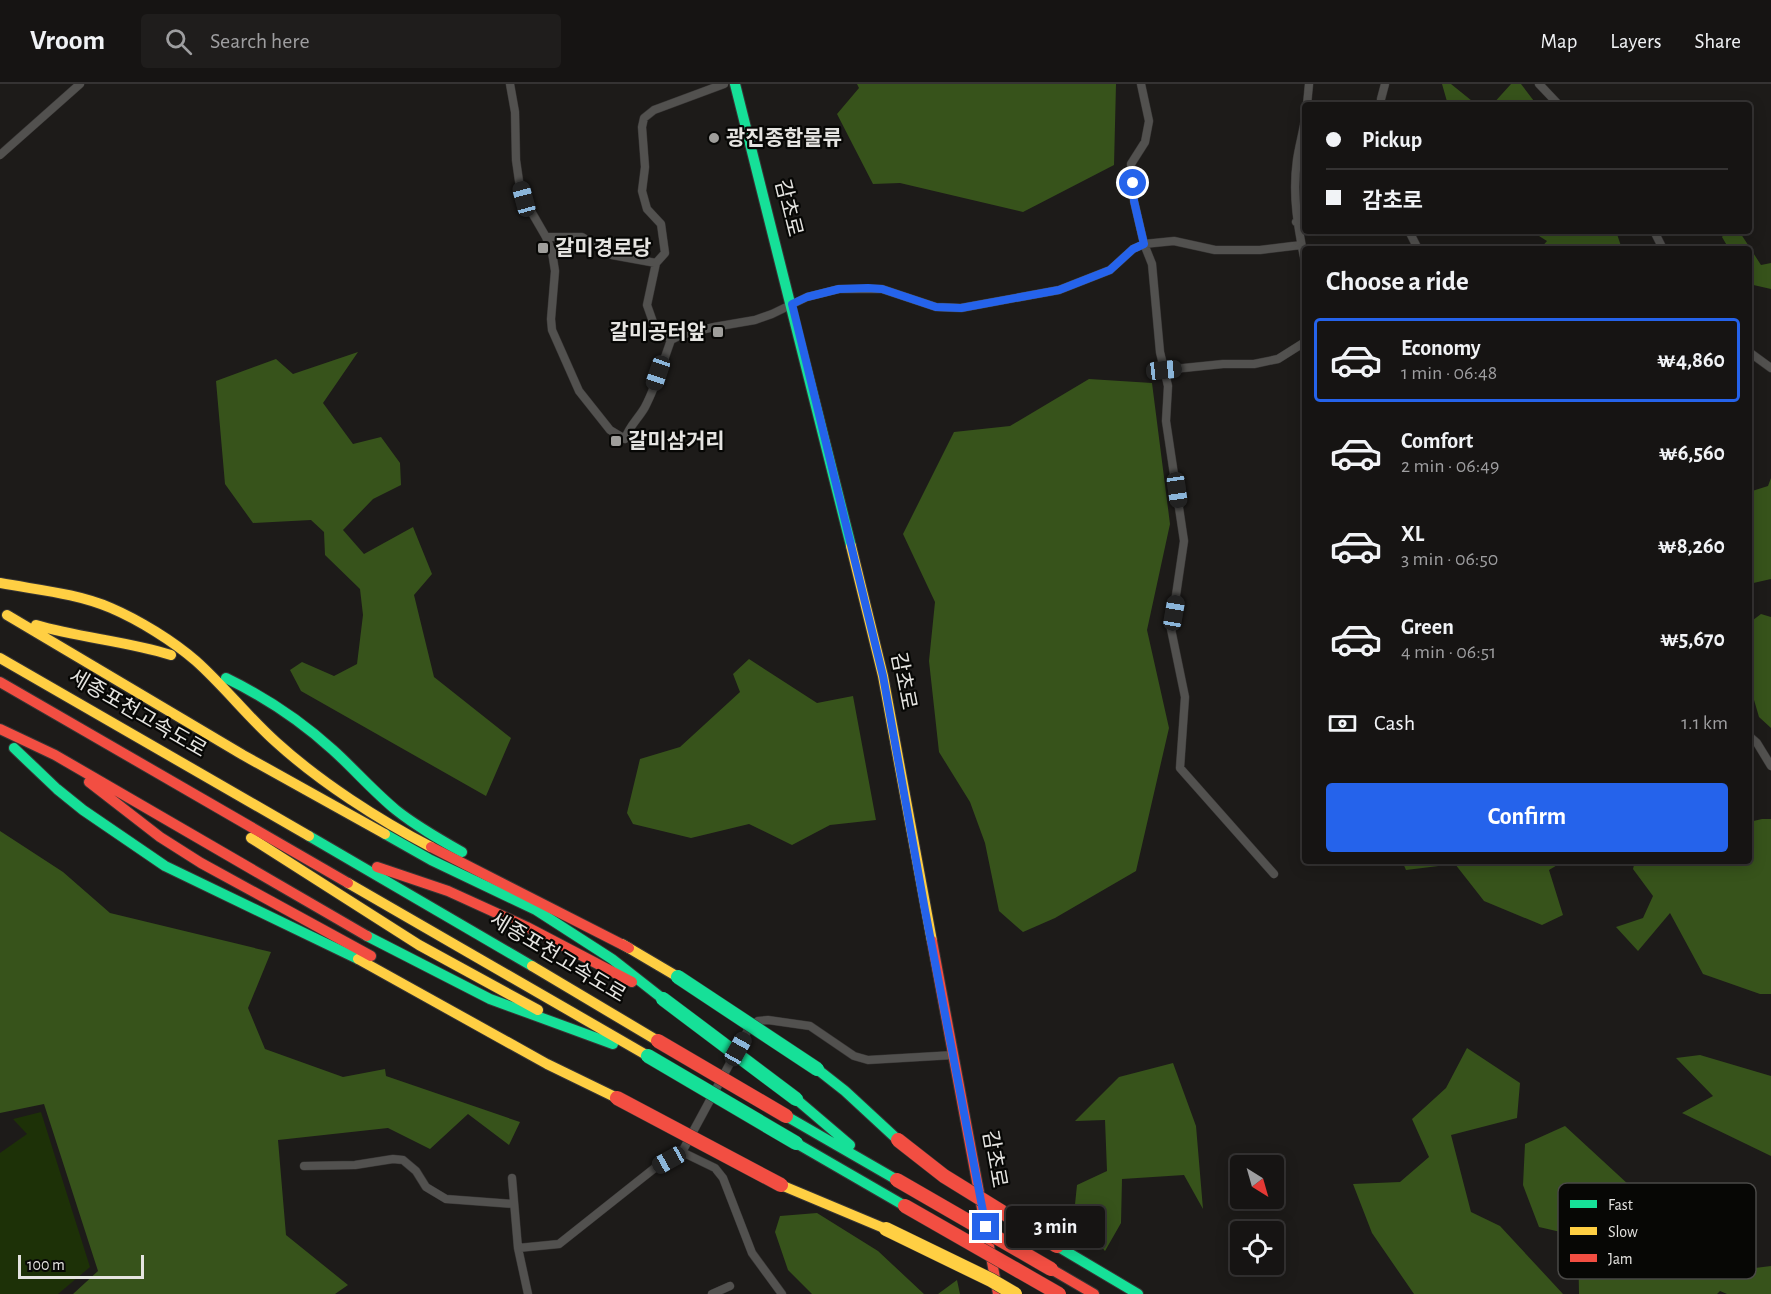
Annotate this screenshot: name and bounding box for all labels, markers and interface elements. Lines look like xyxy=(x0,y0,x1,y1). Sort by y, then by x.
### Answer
search box xyxy=(141,14,561,68)
icon: search xyxy=(162,25,195,58)
text: Vroom xyxy=(30,27,105,55)
text: Search here xyxy=(210,30,310,52)
text: Map xyxy=(1541,31,1577,52)
text: Layers xyxy=(1610,31,1661,52)
text: Share xyxy=(1694,31,1741,52)
place label: 광진종합물류 xyxy=(726,127,842,149)
text: Pickup xyxy=(1362,129,1422,151)
marker: 광진종합물류 xyxy=(707,131,721,145)
route start xyxy=(1119,169,1146,196)
street label: 감초로 xyxy=(771,177,807,239)
car xyxy=(511,179,537,219)
text: 감초로 xyxy=(1362,190,1423,212)
place label: 갈미경로당 xyxy=(555,237,652,259)
marker: 갈미경로당 xyxy=(536,241,550,255)
text: Choose a ride xyxy=(1326,268,1469,295)
place label: 갈미공터앞 xyxy=(609,321,706,343)
marker: 갈미공터앞 xyxy=(711,325,725,339)
icon: car xyxy=(1329,333,1383,387)
text: Economy xyxy=(1401,337,1481,359)
text: ₩4,860 xyxy=(1657,349,1725,371)
car xyxy=(644,353,672,393)
car xyxy=(1145,359,1183,381)
text: 1 min · 06:48 xyxy=(1401,363,1497,383)
icon: car xyxy=(1329,426,1383,480)
place label: 갈미삼거리 xyxy=(628,430,725,452)
text: Comfort xyxy=(1401,430,1473,452)
marker: 갈미삼거리 xyxy=(609,434,623,448)
text: ₩6,560 xyxy=(1659,442,1725,464)
text: 2 min · 06:49 xyxy=(1401,456,1499,476)
car xyxy=(1166,471,1188,509)
icon: car xyxy=(1329,519,1383,573)
text: XL xyxy=(1401,523,1424,545)
text: ₩8,260 xyxy=(1658,535,1725,557)
text: 3 min · 06:50 xyxy=(1401,549,1498,569)
car xyxy=(1162,594,1186,632)
icon: car xyxy=(1329,612,1383,666)
text: Green xyxy=(1401,616,1454,638)
text: ₩5,670 xyxy=(1660,628,1725,650)
text: 4 min · 06:51 xyxy=(1401,642,1496,662)
street label: 감초로 xyxy=(888,650,920,712)
street label: 세종포천고속도로 xyxy=(66,665,210,761)
icon: cash xyxy=(1326,707,1359,740)
text: Cash xyxy=(1374,712,1415,734)
text: 1.1 km xyxy=(1681,713,1728,733)
button: Confirm xyxy=(1326,783,1728,852)
street label: 세종포천고속도로 xyxy=(486,908,630,1006)
car xyxy=(721,1029,755,1069)
street label: 감초로 xyxy=(979,1129,1011,1189)
car xyxy=(649,1143,689,1177)
north arrow xyxy=(1230,1155,1284,1209)
map controls xyxy=(1230,1155,1284,1275)
legend xyxy=(1558,1183,1756,1279)
text: Fast xyxy=(1608,1197,1633,1213)
callout: 3 min xyxy=(1007,1206,1106,1248)
route end xyxy=(972,1213,999,1240)
text: 3 min xyxy=(1034,1217,1077,1237)
button: locate xyxy=(1230,1221,1284,1275)
text: Slow xyxy=(1608,1224,1638,1240)
text: Jam xyxy=(1608,1251,1633,1267)
scale bar xyxy=(18,1252,144,1280)
text: 100 m xyxy=(27,1257,65,1273)

